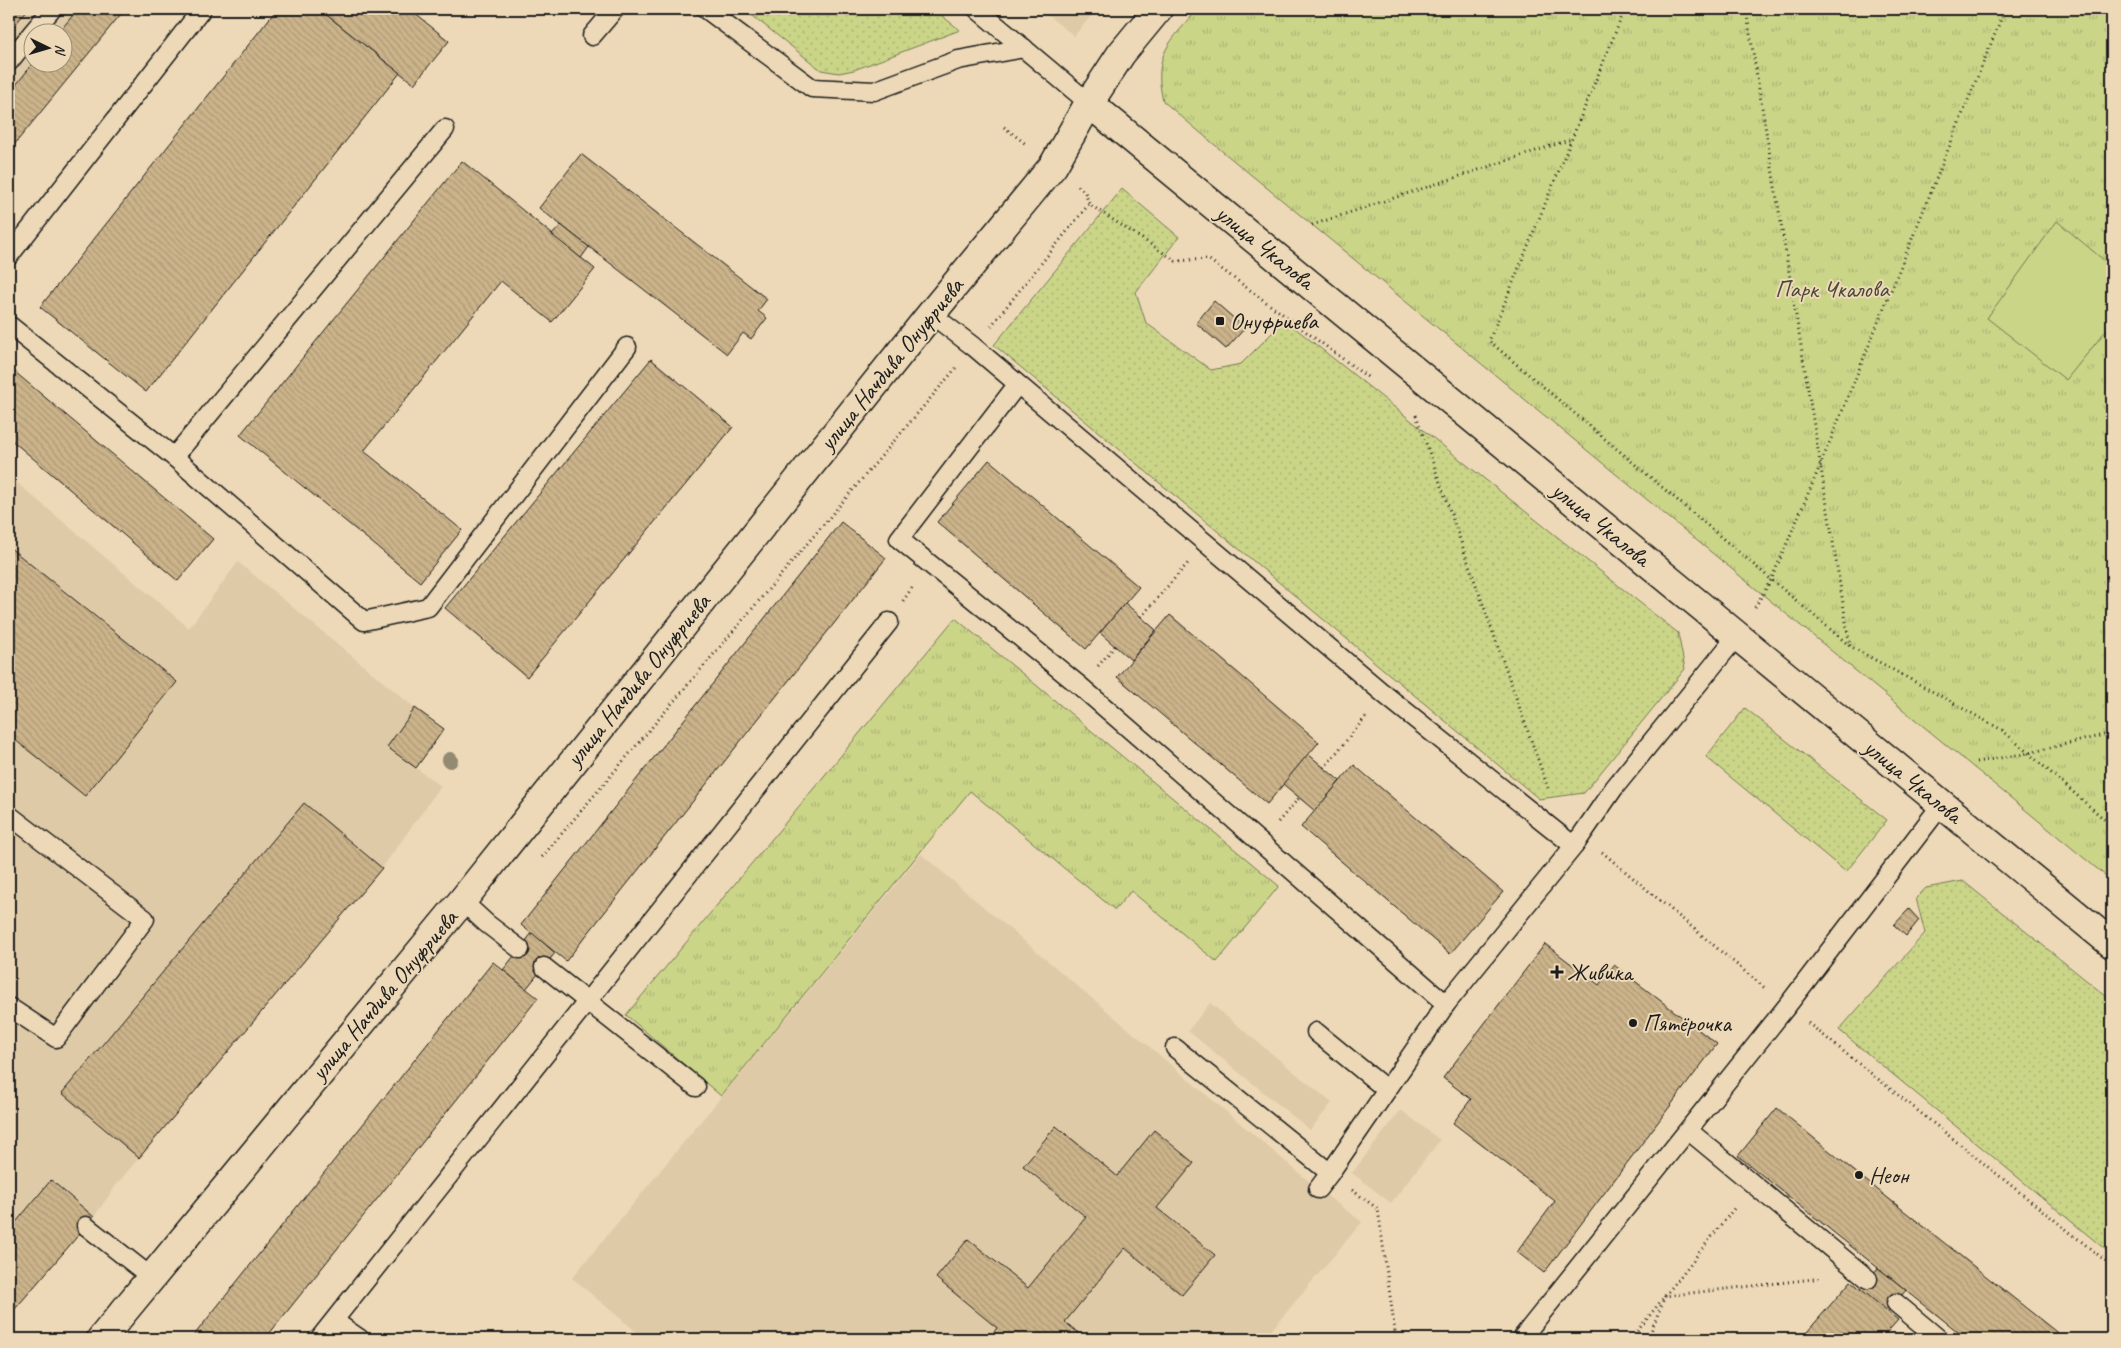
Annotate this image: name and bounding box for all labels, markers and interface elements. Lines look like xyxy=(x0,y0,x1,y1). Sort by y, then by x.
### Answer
north arrow xyxy=(22,22,72,72)
text: N xyxy=(51,44,69,56)
street label: улица Чкалова xyxy=(1208,197,1322,297)
street label: улица Начдива Онуфриева xyxy=(811,271,971,458)
park label: Парк Чкалова xyxy=(1775,274,1890,304)
place label: Онуфриева xyxy=(1230,306,1319,336)
marker: Онуфриева xyxy=(1214,315,1226,327)
street label: улица Чкалова xyxy=(1544,474,1658,574)
street label: улица Начдива Онуфриева xyxy=(558,587,718,774)
street label: улица Чкалова xyxy=(1856,731,1970,831)
street label: улица Начдива Онуфриева xyxy=(303,903,465,1088)
place label: Живика xyxy=(1567,957,1634,987)
marker: Живика xyxy=(1551,966,1563,978)
place label: Пятёрочка xyxy=(1643,1008,1732,1038)
marker: Пятёрочка xyxy=(1627,1017,1639,1029)
place label: Неон xyxy=(1869,1160,1911,1190)
marker: Неон xyxy=(1853,1169,1865,1181)

